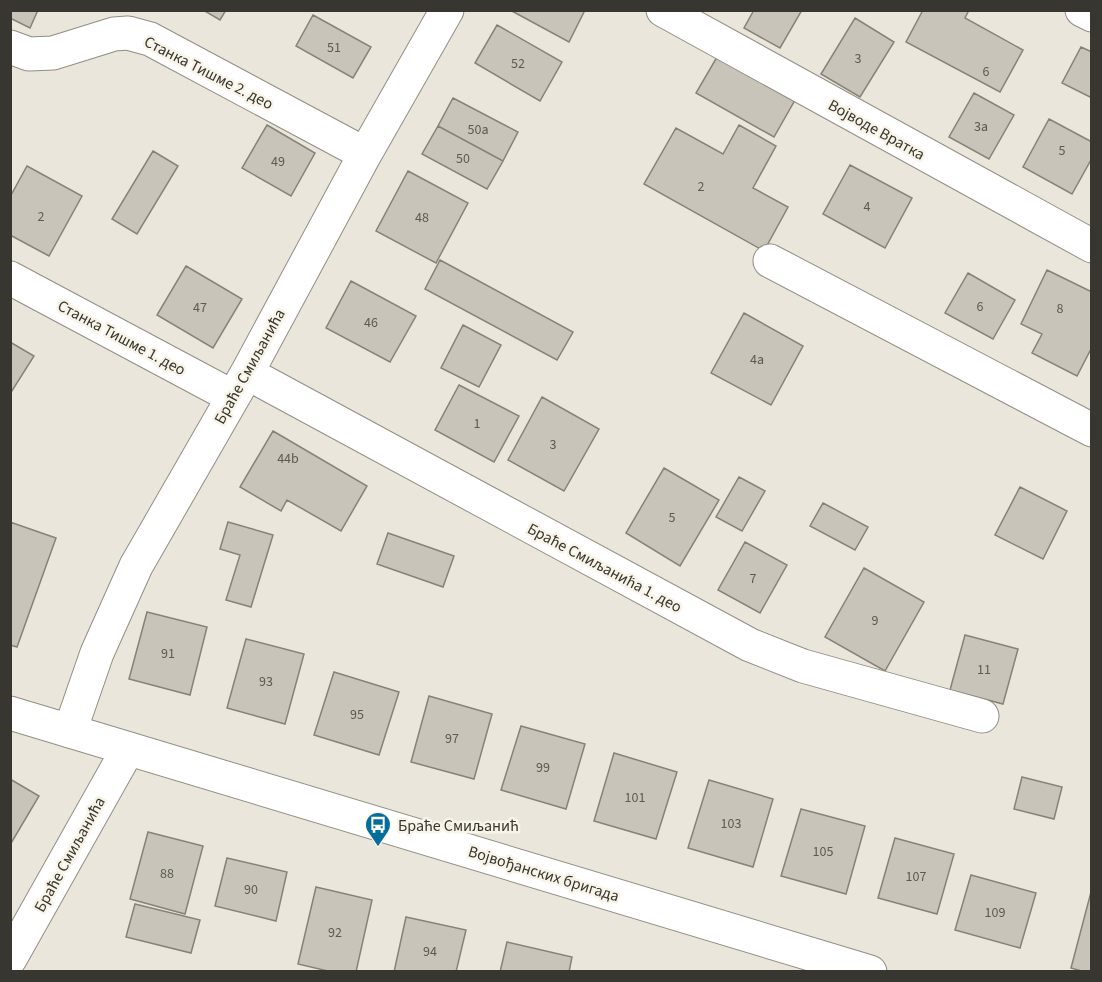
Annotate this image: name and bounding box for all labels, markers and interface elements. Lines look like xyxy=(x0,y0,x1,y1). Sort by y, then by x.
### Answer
street label: Станка Тишме 2. део xyxy=(140,31,277,115)
house number: 51 xyxy=(327,38,341,58)
house number: 3 xyxy=(855,49,862,69)
house number: 52 xyxy=(511,54,525,74)
house number: 6 xyxy=(983,62,990,82)
street label: Војводе Вратка xyxy=(824,94,929,166)
house number: 3a xyxy=(974,117,988,137)
house number: 50a xyxy=(468,120,488,140)
house number: 5 xyxy=(1059,141,1066,161)
house number: 50 xyxy=(456,149,470,169)
house number: 49 xyxy=(271,152,285,172)
house number: 2 xyxy=(698,177,705,197)
house number: 4 xyxy=(864,197,871,217)
house number: 2 xyxy=(38,207,45,227)
house number: 48 xyxy=(415,208,429,228)
street label: Станка Тишме 1. део xyxy=(54,295,189,381)
house number: 6 xyxy=(977,297,984,317)
house number: 47 xyxy=(193,298,207,318)
house number: 8 xyxy=(1057,299,1064,319)
street label: Браће Смиљанића xyxy=(209,305,291,428)
house number: 46 xyxy=(364,313,378,333)
house number: 4a xyxy=(750,350,764,370)
house number: 1 xyxy=(474,414,481,434)
house number: 3 xyxy=(550,435,557,455)
house number: 44b xyxy=(277,449,299,469)
house number: 5 xyxy=(669,508,676,528)
street label: Браће Смиљанића 1. део xyxy=(523,518,686,618)
house number: 7 xyxy=(750,569,757,589)
house number: 9 xyxy=(872,611,879,631)
house number: 91 xyxy=(161,644,175,664)
house number: 11 xyxy=(977,660,991,680)
house number: 93 xyxy=(259,672,273,692)
house number: 95 xyxy=(350,705,364,725)
house number: 97 xyxy=(445,729,459,749)
house number: 99 xyxy=(536,758,550,778)
house number: 101 xyxy=(625,788,645,808)
street label: Браће Смиљанића xyxy=(29,793,111,916)
bus stop icon: Браће Смиљанић xyxy=(363,810,393,848)
house number: 103 xyxy=(721,814,741,834)
place label: Браће Смиљанић xyxy=(398,815,519,837)
street label: Војвођанских бригада xyxy=(466,841,622,907)
house number: 105 xyxy=(813,842,833,862)
house number: 88 xyxy=(160,864,174,884)
house number: 107 xyxy=(906,867,926,887)
house number: 90 xyxy=(244,880,258,900)
house number: 109 xyxy=(985,903,1005,923)
house number: 92 xyxy=(328,923,342,943)
house number: 94 xyxy=(423,942,437,962)

